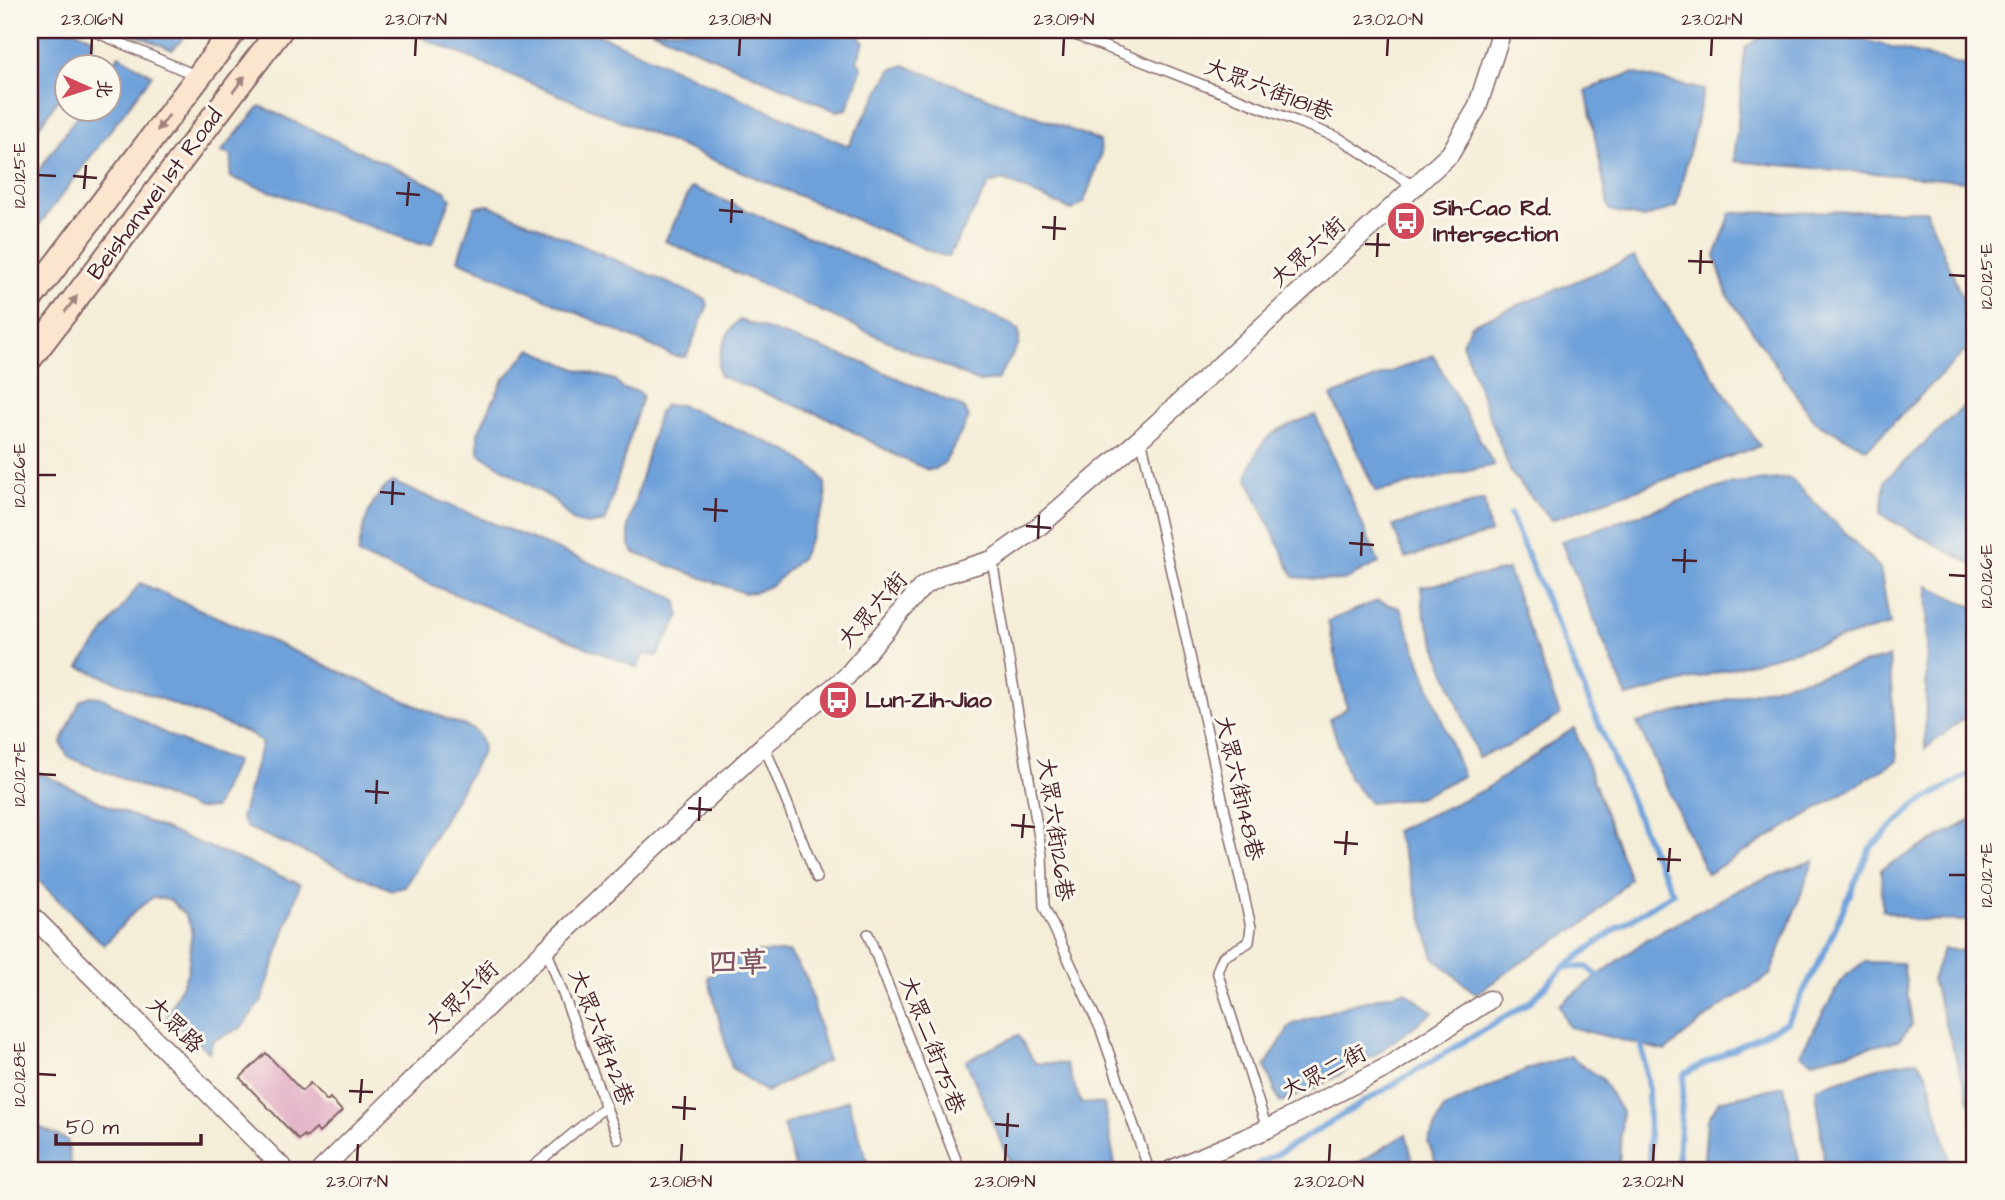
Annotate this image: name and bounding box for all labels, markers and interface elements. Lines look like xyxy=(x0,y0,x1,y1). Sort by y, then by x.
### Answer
text: 23.016°N xyxy=(61,7,123,32)
text: 23.017°N xyxy=(385,7,447,32)
text: 23.018°N xyxy=(709,7,771,32)
text: 23.019°N xyxy=(1033,7,1095,32)
text: 23.020°N xyxy=(1353,7,1423,32)
text: 23.021°N xyxy=(1681,7,1743,32)
street label: 大眾六街181巷 xyxy=(1200,51,1339,130)
north arrow xyxy=(52,52,122,122)
one-way arrow xyxy=(232,75,246,93)
text: 北 xyxy=(89,79,117,99)
street label: Beishanwei 1st Road xyxy=(80,101,230,287)
one-way arrow xyxy=(156,114,170,132)
text: 120.125°E xyxy=(7,141,32,208)
place label: Sih-Cao Rd. Intersection xyxy=(1432,192,1559,250)
bus stop icon: Sih-Cao Rd. Intersection xyxy=(1385,200,1427,242)
street label: 大眾六街 xyxy=(1263,209,1353,295)
text: 120.125°E xyxy=(1974,242,1999,309)
one-way arrow xyxy=(64,295,79,313)
text: 120.126°E xyxy=(7,442,32,508)
text: 120.126°E xyxy=(1974,543,1999,609)
street label: 大眾六街 xyxy=(831,565,915,655)
bus stop icon: Lun-Zih-Jiao xyxy=(817,679,859,721)
place label: Lun-Zih-Jiao xyxy=(865,684,992,716)
street label: 大眾六街148巷 xyxy=(1207,712,1272,865)
text: 120.127°E xyxy=(7,741,32,806)
street label: 大眾六街126巷 xyxy=(1029,755,1081,904)
text: 120.127°E xyxy=(1974,842,1999,907)
district label: 四草 xyxy=(708,942,768,984)
street label: 大眾六街 xyxy=(418,954,506,1040)
street label: 大眾六街42巷 xyxy=(560,964,642,1111)
street label: 大眾二街75巷 xyxy=(891,971,973,1120)
street label: 大眾路 xyxy=(139,989,211,1061)
street label: 大眾二街 xyxy=(1276,1037,1372,1107)
text: 120.128°E xyxy=(7,1041,32,1107)
scale bar xyxy=(56,1102,201,1146)
text: 50 m xyxy=(66,1113,120,1142)
text: 23.017°N xyxy=(326,1169,388,1194)
text: 23.018°N xyxy=(650,1169,712,1194)
text: 23.019°N xyxy=(974,1169,1036,1194)
text: 23.020°N xyxy=(1294,1169,1364,1194)
text: 23.021°N xyxy=(1622,1169,1684,1194)

